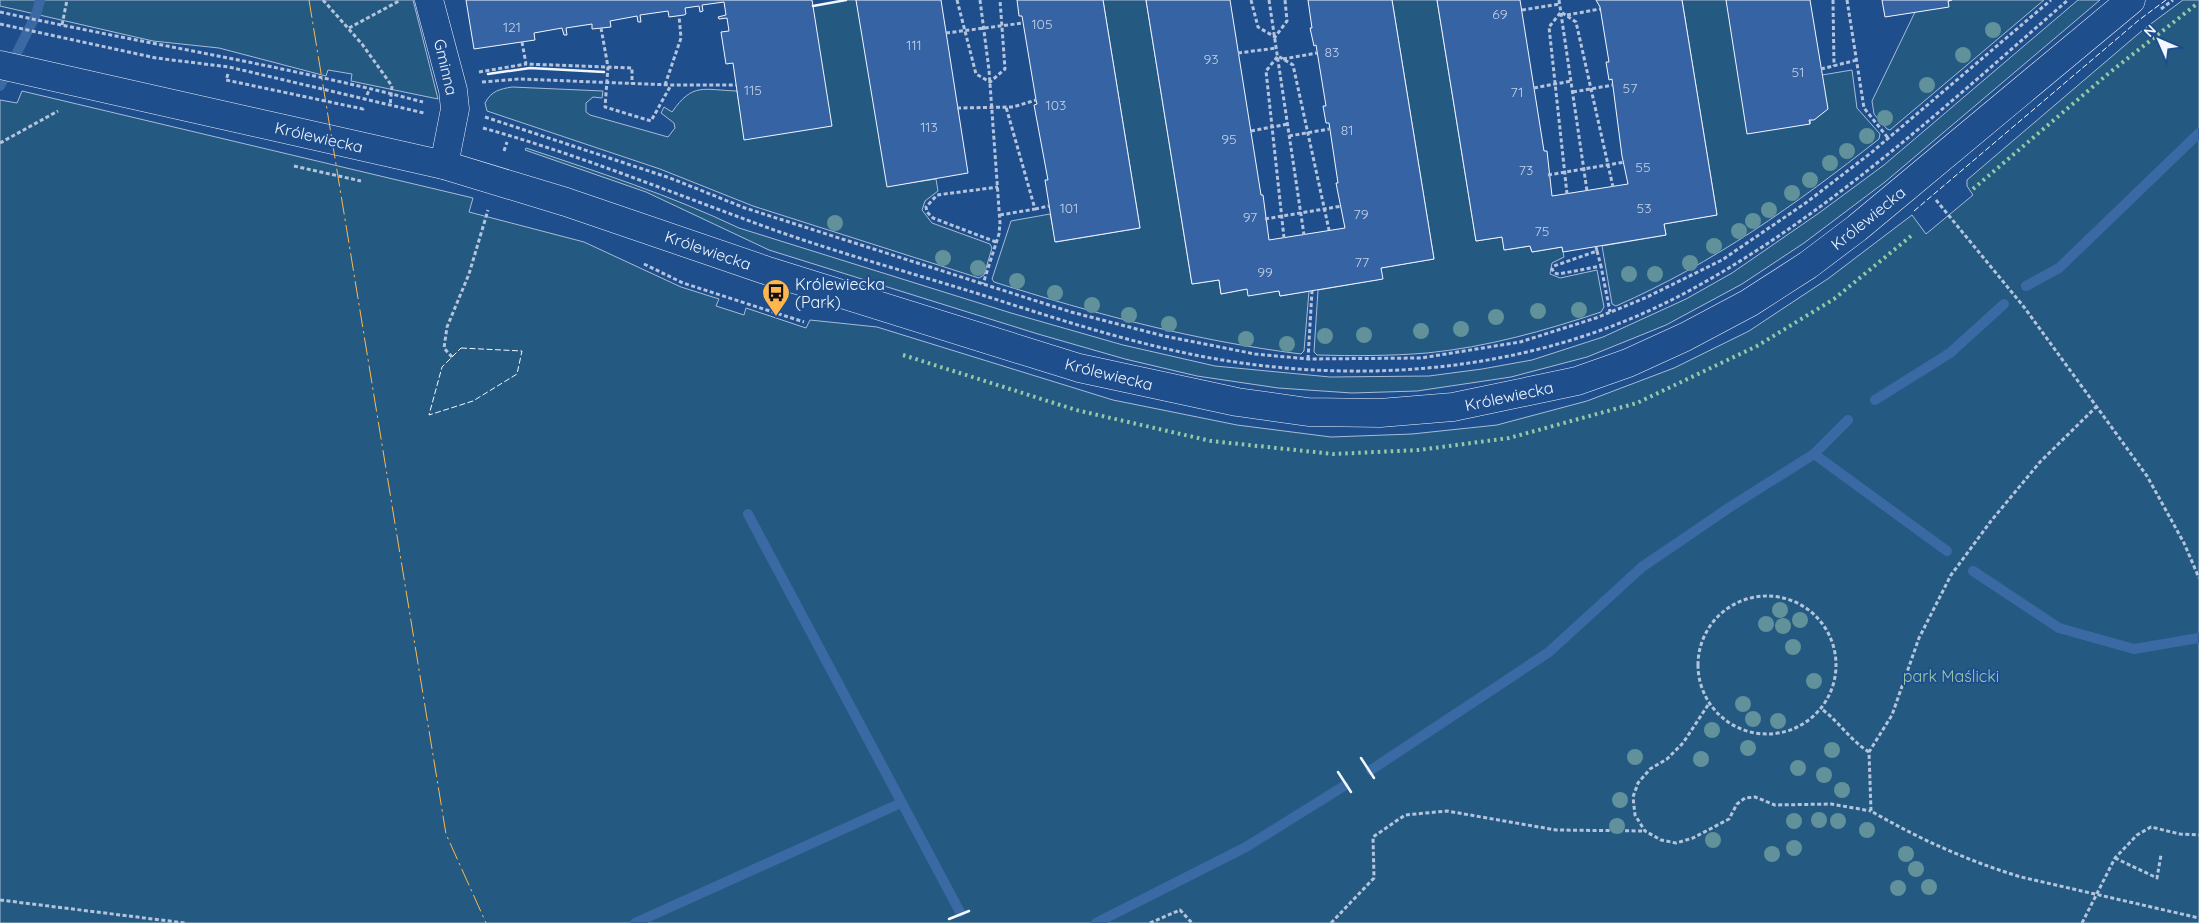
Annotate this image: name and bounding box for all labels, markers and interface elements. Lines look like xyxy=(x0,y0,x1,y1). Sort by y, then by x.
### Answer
house number: 69 xyxy=(1492,5,1508,23)
house number: 105 xyxy=(1031,15,1053,33)
north arrow xyxy=(2134,15,2184,65)
house number: 121 xyxy=(503,18,521,36)
text: N xyxy=(2140,21,2160,41)
house number: 111 xyxy=(906,36,922,54)
street label: Gminna xyxy=(430,37,462,97)
house number: 83 xyxy=(1325,43,1339,61)
house number: 93 xyxy=(1203,50,1219,68)
house number: 51 xyxy=(1792,63,1804,81)
house number: 57 xyxy=(1623,79,1637,97)
house number: 115 xyxy=(744,81,762,99)
house number: 71 xyxy=(1510,83,1524,101)
house number: 103 xyxy=(1046,96,1066,114)
street label: Królewiecka xyxy=(273,117,365,157)
house number: 113 xyxy=(920,118,938,136)
house number: 81 xyxy=(1341,121,1353,139)
house number: 95 xyxy=(1221,130,1237,148)
house number: 55 xyxy=(1635,158,1651,176)
house number: 73 xyxy=(1519,161,1533,179)
street label: Królewiecka xyxy=(1827,182,1909,254)
house number: 101 xyxy=(1060,199,1078,217)
house number: 53 xyxy=(1637,199,1651,217)
house number: 79 xyxy=(1354,205,1369,223)
house number: 97 xyxy=(1243,208,1257,226)
house number: 75 xyxy=(1535,222,1549,240)
street label: Królewiecka xyxy=(662,226,754,274)
house number: 77 xyxy=(1355,253,1369,271)
house number: 99 xyxy=(1257,263,1273,281)
place label: Królewiecka (Park) xyxy=(795,274,885,312)
bus stop icon: Królewiecka (Park) xyxy=(761,278,791,317)
street label: Królewiecka xyxy=(1063,353,1155,395)
street label: Królewiecka xyxy=(1463,377,1555,415)
park label: park Maślicki xyxy=(1903,666,1999,686)

